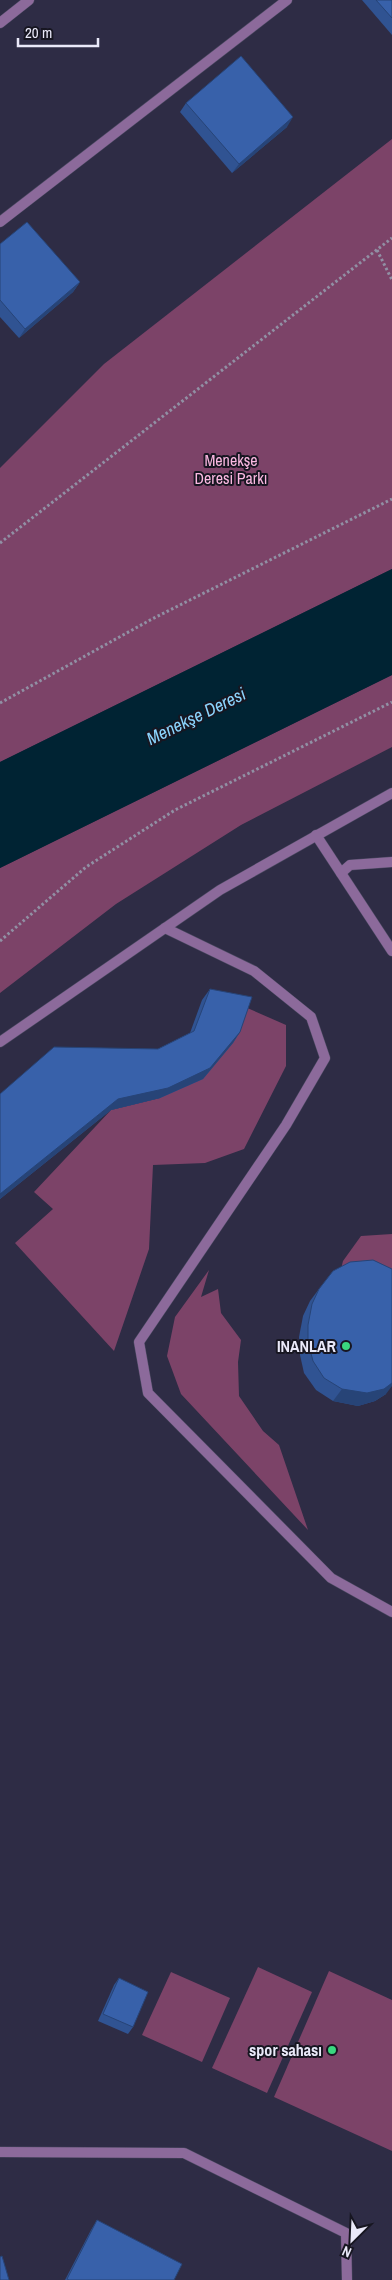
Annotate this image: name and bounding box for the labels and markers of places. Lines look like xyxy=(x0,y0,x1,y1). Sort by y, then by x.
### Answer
place label: INANLAR xyxy=(277,1335,337,1357)
marker: INANLAR xyxy=(340,1340,352,1352)
place label: spor sahası xyxy=(249,2039,322,2061)
marker: spor sahası xyxy=(326,2044,338,2056)

